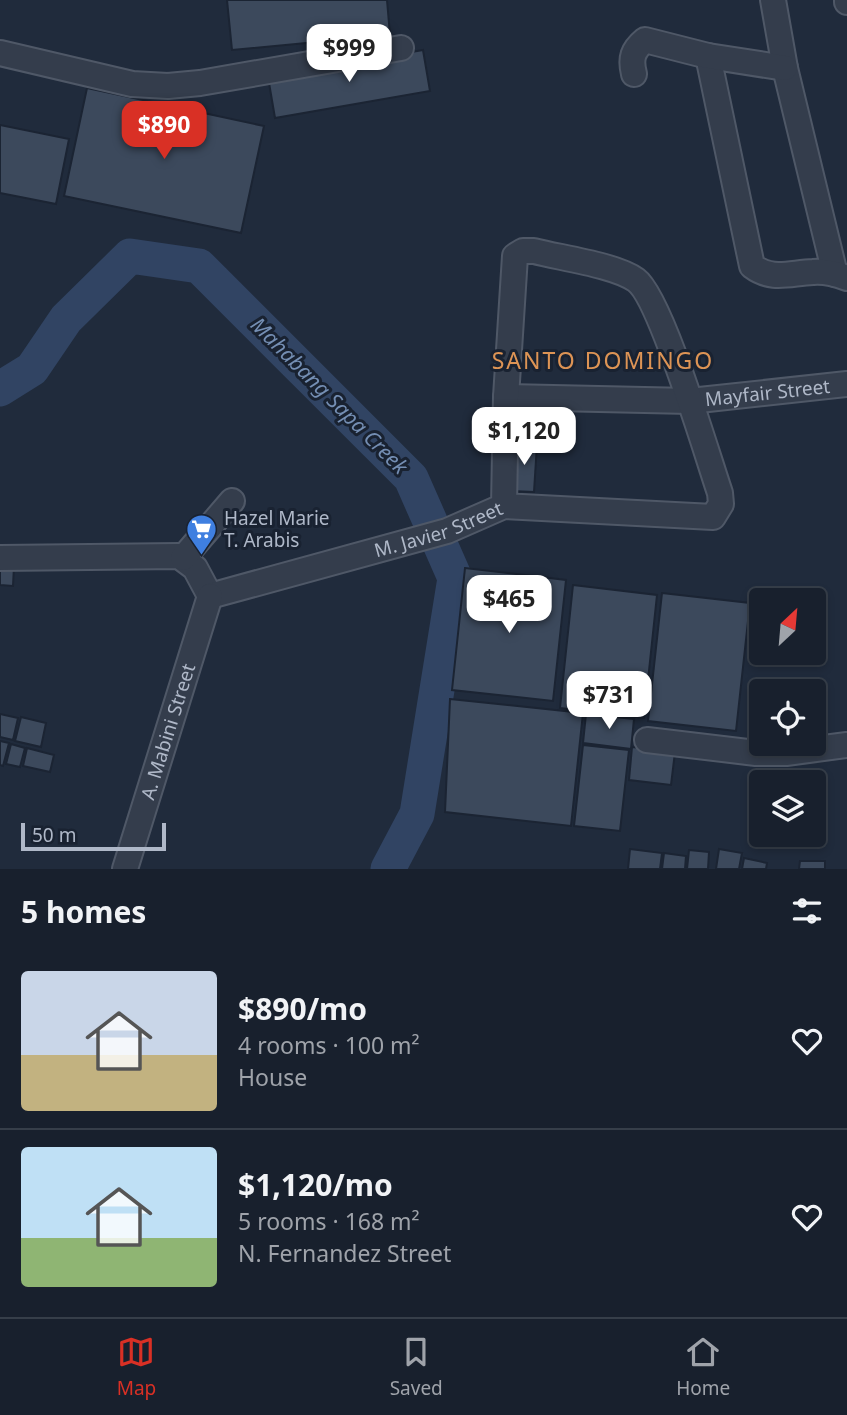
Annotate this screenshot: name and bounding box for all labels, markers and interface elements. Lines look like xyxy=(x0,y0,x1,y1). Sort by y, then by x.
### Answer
pin: $999 xyxy=(308,24,390,84)
text: $999 xyxy=(323,31,375,63)
pin: $890 xyxy=(123,102,205,161)
text: $890 xyxy=(138,108,190,140)
water label: Mahabang Sapa Creek xyxy=(245,311,415,481)
district label: SANTO DOMINGO xyxy=(492,344,714,376)
street label: Mayfair Street xyxy=(704,373,831,412)
pin: $1,120 xyxy=(467,407,581,467)
text: $1,120 xyxy=(488,414,560,446)
street label: M. Javier Street xyxy=(371,495,507,563)
place label: Hazel Marie T. Arabis xyxy=(224,505,330,553)
supermarket icon: Hazel Marie T. Arabis xyxy=(184,512,218,556)
pin: $465 xyxy=(468,576,550,635)
text: $465 xyxy=(483,582,535,614)
north arrow xyxy=(749,588,826,665)
map controls xyxy=(749,588,826,847)
street label: A. Mabini Street xyxy=(134,660,201,803)
pin: $731 xyxy=(568,672,650,731)
text: $731 xyxy=(583,678,635,710)
button: locate xyxy=(749,679,826,756)
button: layers xyxy=(749,770,826,847)
scale bar xyxy=(21,820,166,852)
text: 50 m xyxy=(32,822,76,848)
text: 5 homes xyxy=(21,891,146,932)
icon: filters xyxy=(788,892,826,930)
text: $890/mo xyxy=(238,988,367,1029)
icon: home xyxy=(77,999,161,1083)
icon: heart xyxy=(788,1022,826,1060)
text: 4 rooms · 100 m² xyxy=(238,1029,420,1061)
text: House xyxy=(238,1061,307,1093)
text: $1,120/mo xyxy=(238,1164,393,1205)
icon: home xyxy=(77,1175,161,1259)
icon: heart xyxy=(788,1198,826,1236)
text: 5 rooms · 168 m² xyxy=(238,1205,420,1237)
text: N. Fernandez Street xyxy=(238,1237,451,1269)
tab: Map xyxy=(117,1333,156,1401)
tab: Saved xyxy=(390,1333,443,1401)
tab: Home xyxy=(676,1333,730,1401)

